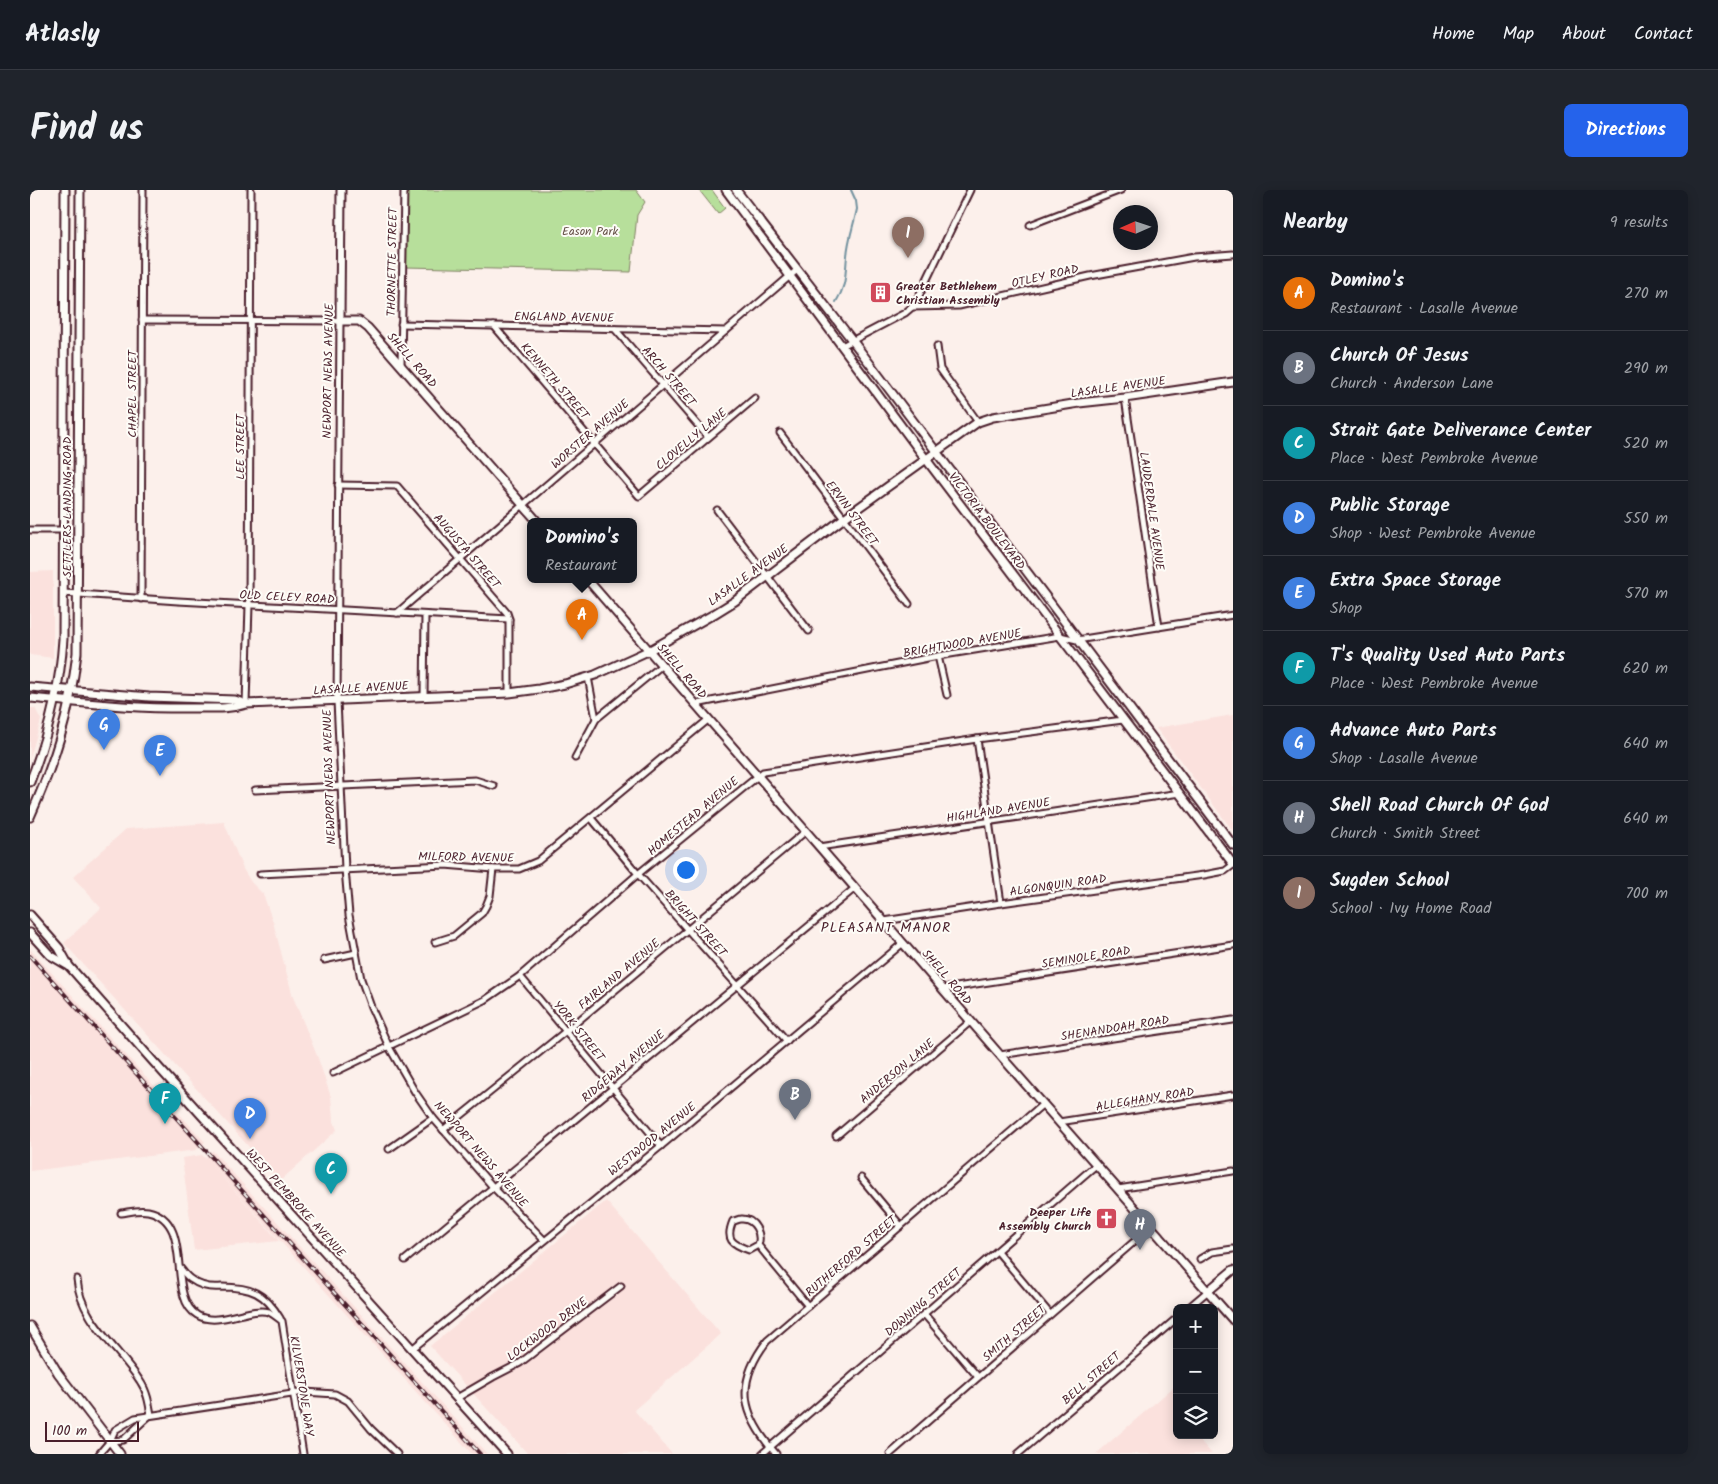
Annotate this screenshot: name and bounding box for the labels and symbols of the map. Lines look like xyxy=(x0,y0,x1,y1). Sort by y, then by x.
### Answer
north arrow xyxy=(1113,205,1158,250)
street label: THORNETTE STREET xyxy=(382,206,403,317)
pin: I xyxy=(892,217,924,258)
park label: Eason Park xyxy=(562,222,618,241)
street label: OTLEY ROAD xyxy=(1010,259,1081,293)
place label: Greater Bethlehem Christian Assembly xyxy=(896,277,1001,310)
building icon: Greater Bethlehem Christian Assembly xyxy=(868,281,892,305)
street label: NEWPORT NEWS AVENUE xyxy=(318,302,339,439)
street label: ENGLAND AVENUE xyxy=(514,307,615,328)
street label: SHELL ROAD xyxy=(382,328,442,393)
street label: KENNETH STREET xyxy=(516,339,595,425)
street label: ARCH STREET xyxy=(637,342,701,412)
street label: CHAPEL STREET xyxy=(123,349,142,438)
street label: LASALLE AVENUE xyxy=(1069,371,1168,404)
street label: WORSTER AVENUE xyxy=(547,394,634,474)
street label: CLOVELLY LANE xyxy=(651,403,732,475)
street label: LEE STREET xyxy=(231,413,250,480)
street label: SETTLERS LANDING ROAD xyxy=(58,436,77,578)
street label: LAUDERDALE AVENUE xyxy=(1134,451,1169,572)
street label: VICTORIA BOULEVARD xyxy=(943,468,1030,574)
street label: ERVIN STREET xyxy=(821,477,883,551)
street label: AUGUSTA STREET xyxy=(429,510,506,594)
street label: LASALLE AVENUE xyxy=(704,539,793,611)
street label: OLD CELEY ROAD xyxy=(239,586,335,609)
pin: A xyxy=(566,599,598,640)
street label: BRIGHTWOOD AVENUE xyxy=(901,624,1024,663)
street label: SHELL ROAD xyxy=(652,639,712,704)
street label: LASALLE AVENUE xyxy=(313,676,410,700)
street label: NEWPORT NEWS AVENUE xyxy=(318,708,341,845)
pin: G xyxy=(88,709,120,750)
pin: E xyxy=(144,735,176,776)
street label: HOMESTEAD AVENUE xyxy=(643,772,744,860)
street label: HIGHLAND AVENUE xyxy=(945,793,1052,828)
street label: MILFORD AVENUE xyxy=(418,847,515,868)
your location xyxy=(673,857,699,883)
street label: ALGONQUIN ROAD xyxy=(1008,869,1108,902)
street label: BRIGHT STREET xyxy=(660,885,732,963)
district label: PLEASANT MANOR xyxy=(821,917,951,939)
street label: FAIRLAND AVENUE xyxy=(574,934,665,1014)
street label: SEMINOLE ROAD xyxy=(1040,941,1132,974)
street label: SHELL ROAD xyxy=(917,945,977,1010)
street label: YORK STREET xyxy=(548,997,610,1067)
street label: SHENANDOAH ROAD xyxy=(1059,1010,1171,1046)
street label: RIDGEWAY AVENUE xyxy=(577,1025,670,1107)
street label: ANDERSON LANE xyxy=(856,1034,940,1109)
pin: B xyxy=(779,1079,811,1120)
street label: ALLEGHANY ROAD xyxy=(1095,1082,1196,1117)
pin: F xyxy=(149,1083,181,1124)
street label: NEWPORT NEWS AVENUE xyxy=(429,1097,533,1212)
street label: WESTWOOD AVENUE xyxy=(604,1097,701,1181)
pin: D xyxy=(234,1098,266,1139)
street label: WEST PEMBROKE AVENUE xyxy=(241,1145,351,1263)
pin: C xyxy=(315,1153,347,1194)
place label: Deeper Life Assembly Church xyxy=(999,1203,1091,1236)
church icon: Deeper Life Assembly Church xyxy=(1095,1207,1119,1231)
pin: H xyxy=(1124,1209,1156,1250)
street label: RUTHERFORD STREET xyxy=(801,1210,903,1302)
street label: DOWNING STREET xyxy=(881,1262,967,1341)
street label: LOCKWOOD DRIVE xyxy=(503,1292,592,1366)
street label: SMITH STREET xyxy=(978,1299,1052,1366)
street label: KILVERSTONE WAY xyxy=(284,1334,319,1439)
street label: BELL STREET xyxy=(1058,1346,1126,1409)
scale bar xyxy=(45,1419,139,1442)

